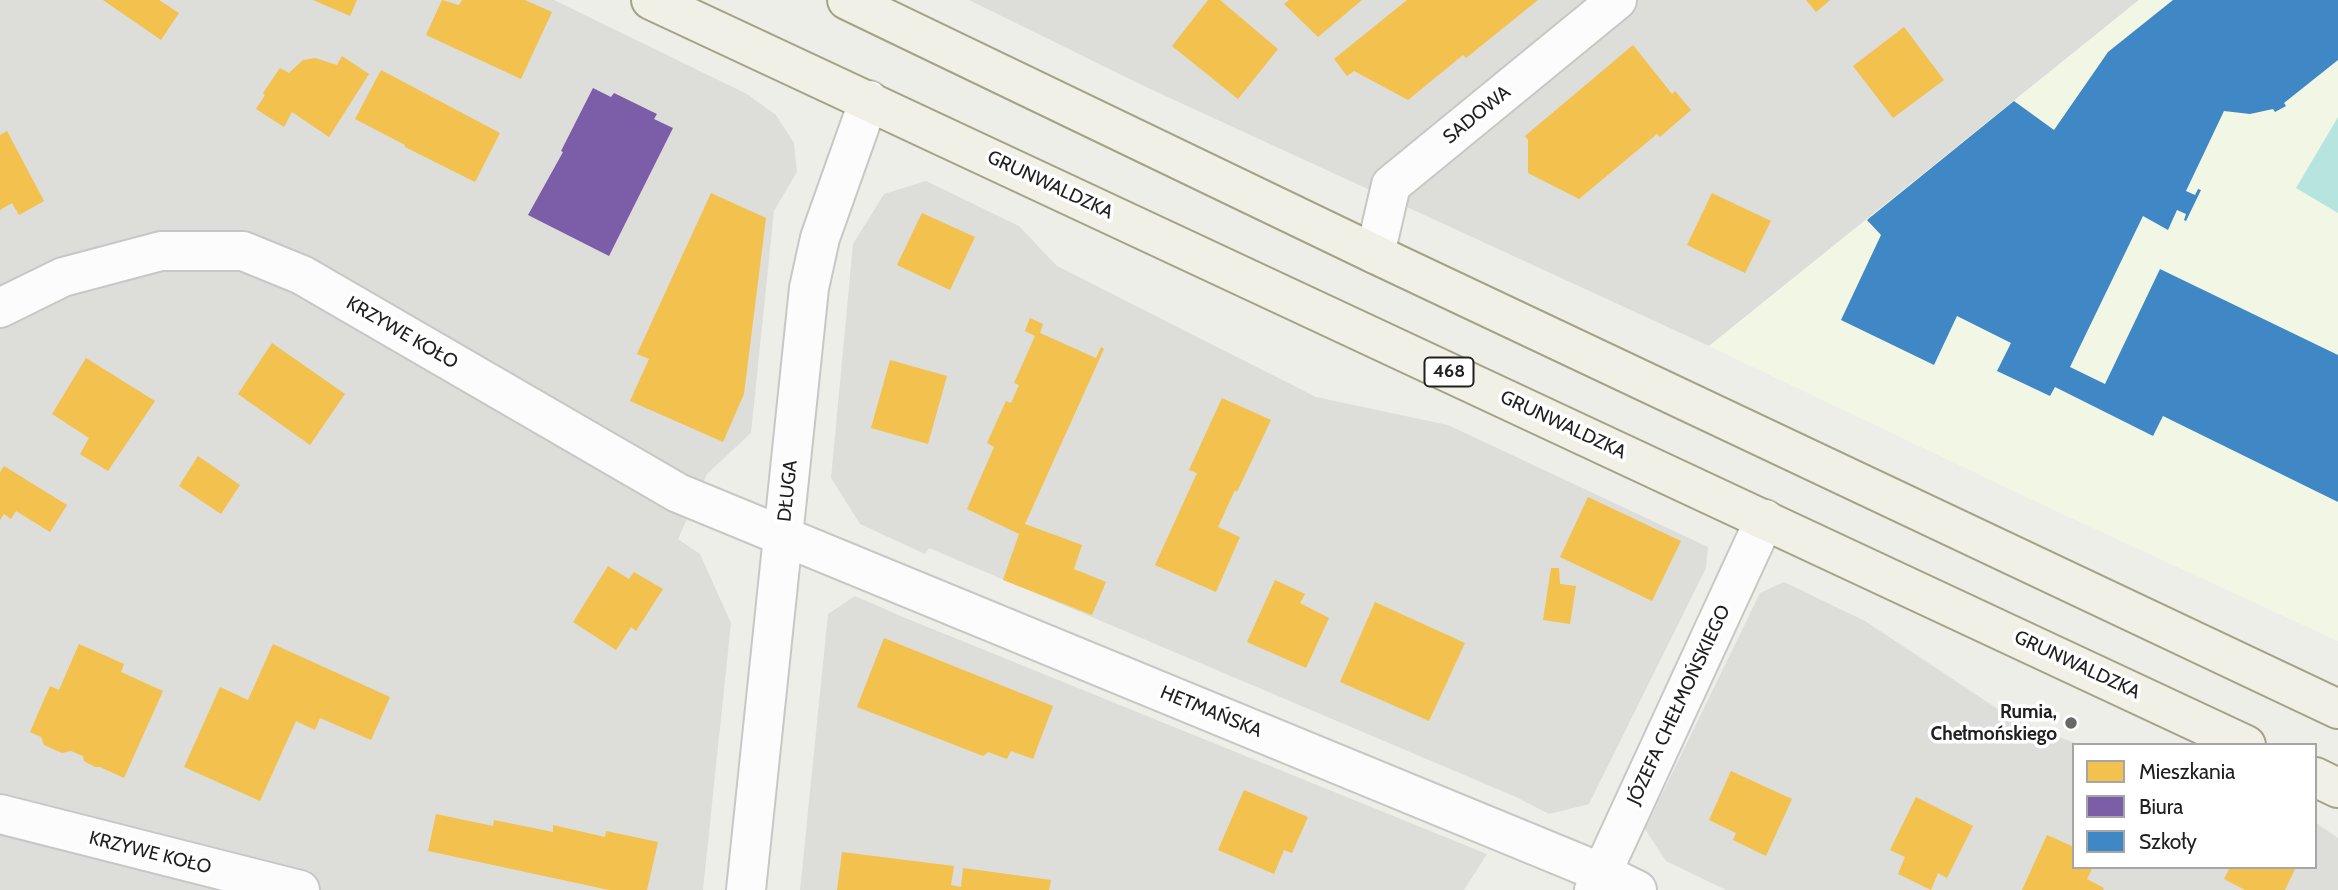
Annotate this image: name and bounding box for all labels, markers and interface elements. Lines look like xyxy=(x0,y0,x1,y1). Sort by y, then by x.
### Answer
street label: SADOWA xyxy=(1439,81,1515,149)
street label: GRUNWALDZKA xyxy=(983,146,1117,224)
street label: KRZYWE KOŁO xyxy=(342,292,462,374)
road number: 468 xyxy=(1424,358,1474,386)
street label: GRUNWALDZKA xyxy=(1496,386,1630,464)
street label: DŁUGA xyxy=(773,459,803,523)
street label: JÓZEFA CHEŁMOŃSKIEGO xyxy=(1623,601,1735,809)
street label: GRUNWALDZKA xyxy=(2010,626,2144,704)
street label: HETMAŃSKA xyxy=(1157,681,1265,743)
place label: Rumia, Chełmońskiego xyxy=(1931,701,2057,745)
marker: Rumia, Chełmońskiego xyxy=(2063,715,2079,731)
legend xyxy=(2072,743,2317,869)
text: Mieszkania xyxy=(2139,759,2235,784)
text: Biura xyxy=(2139,794,2183,819)
street label: KRZYWE KOŁO xyxy=(87,827,213,879)
text: Szkoły xyxy=(2139,829,2197,854)

